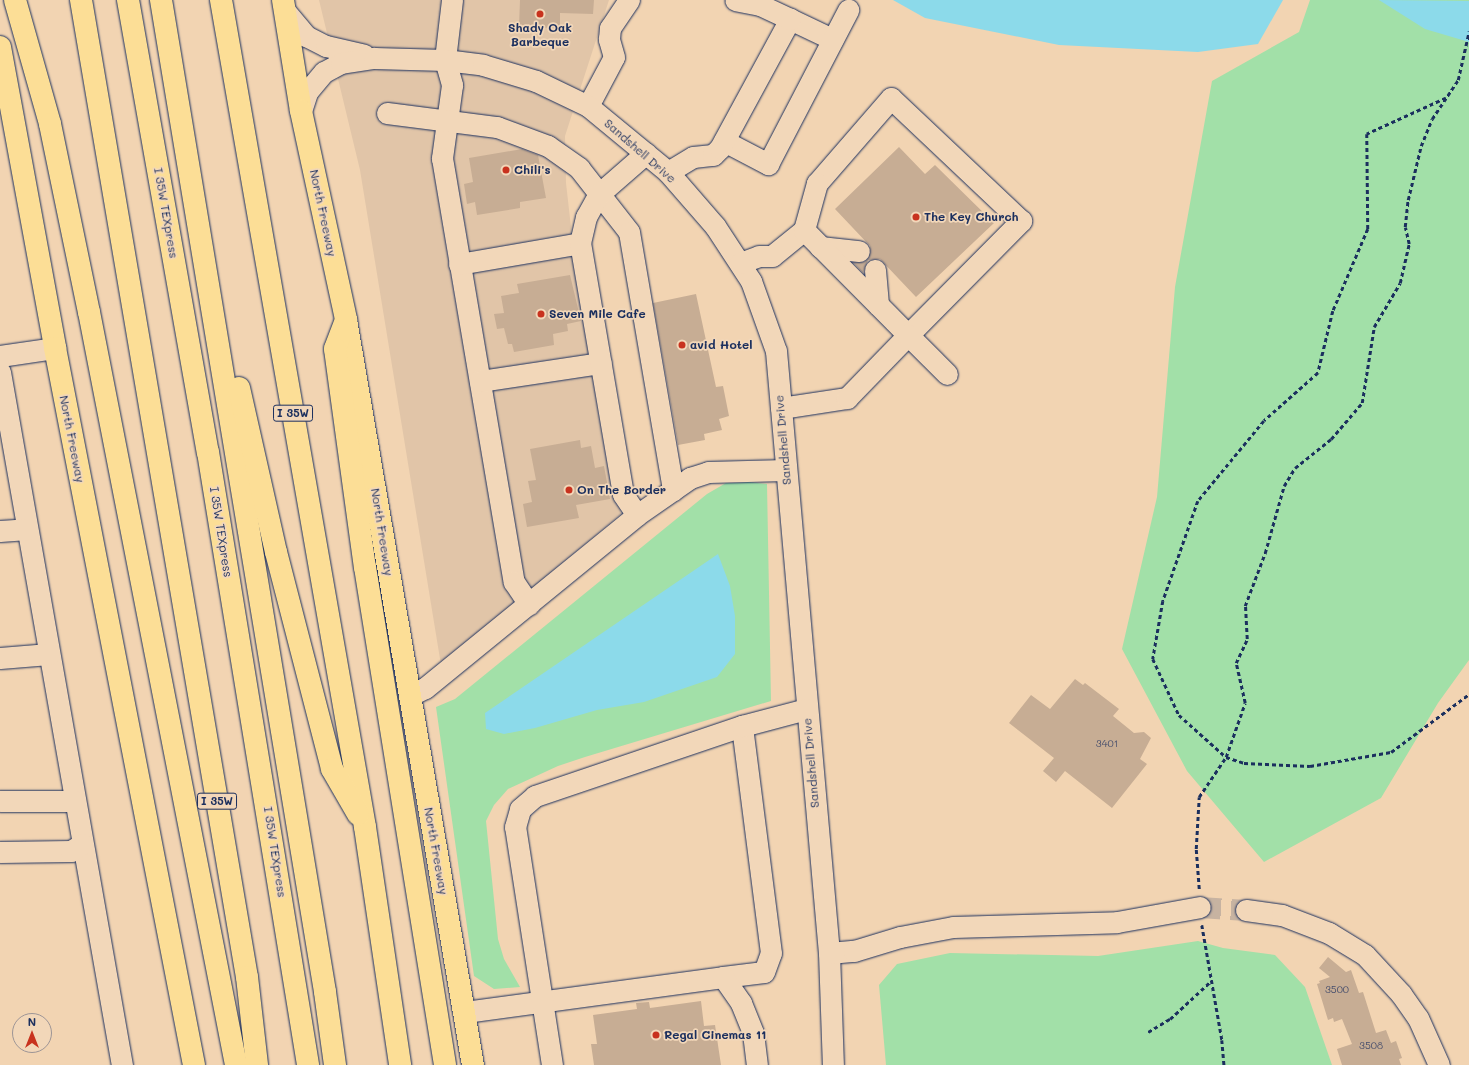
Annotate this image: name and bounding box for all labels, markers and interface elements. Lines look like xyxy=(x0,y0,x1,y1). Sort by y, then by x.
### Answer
marker: Shady Oak Barbeque xyxy=(535,9,545,19)
place label: Shady Oak Barbeque xyxy=(508,21,572,49)
street label: Sandshell Drive xyxy=(601,116,679,186)
place label: Chili's xyxy=(514,163,550,177)
marker: Chili's xyxy=(501,165,511,175)
street label: I 35W TEXpress xyxy=(151,167,181,259)
street label: North Freeway xyxy=(307,168,339,258)
place label: The Key Church xyxy=(924,210,1019,224)
marker: The Key Church xyxy=(911,212,921,222)
place label: Seven Mile Cafe xyxy=(549,307,646,321)
marker: Seven Mile Cafe xyxy=(536,309,546,319)
place label: avid Hotel xyxy=(690,338,753,352)
marker: avid Hotel xyxy=(677,340,687,350)
street label: North Freeway xyxy=(56,394,88,484)
street label: Sandshell Drive xyxy=(772,394,794,486)
road number: I 35W xyxy=(273,404,313,422)
place label: On The Border xyxy=(577,483,666,497)
marker: On The Border xyxy=(564,485,574,495)
street label: I 35W TEXpress xyxy=(207,486,235,578)
street label: North Freeway xyxy=(368,487,396,577)
street label: Sandshell Drive xyxy=(800,717,822,809)
house number: 3401 xyxy=(1096,738,1118,750)
road number: I 35W xyxy=(197,792,237,810)
street label: I 35W TEXpress xyxy=(261,806,289,898)
street label: North Freeway xyxy=(421,806,451,896)
house number: 3500 xyxy=(1325,984,1349,996)
north arrow xyxy=(12,1013,52,1053)
text: N xyxy=(28,1014,36,1029)
place label: Regal Cinemas 11 xyxy=(664,1028,766,1042)
marker: Regal Cinemas 11 xyxy=(651,1030,661,1040)
house number: 3508 xyxy=(1359,1040,1383,1052)

